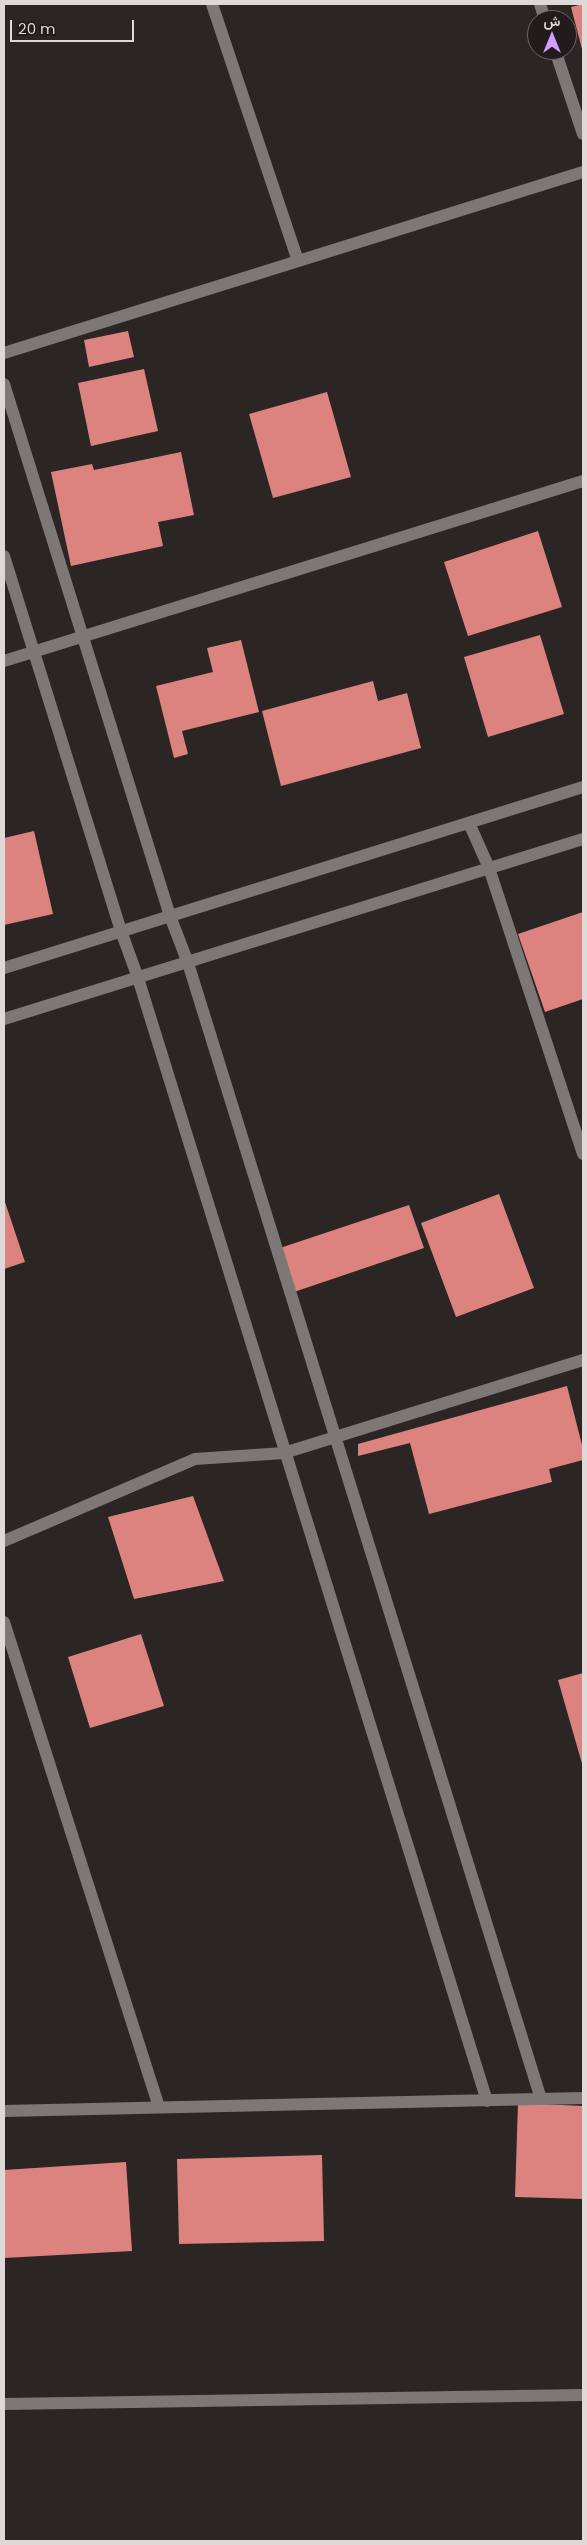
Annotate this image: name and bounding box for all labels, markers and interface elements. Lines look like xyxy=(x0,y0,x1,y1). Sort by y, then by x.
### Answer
scale bar xyxy=(12,10,136,42)
north arrow xyxy=(527,10,577,60)
text: ش xyxy=(544,11,560,31)
text: 20 m xyxy=(18,18,56,39)

